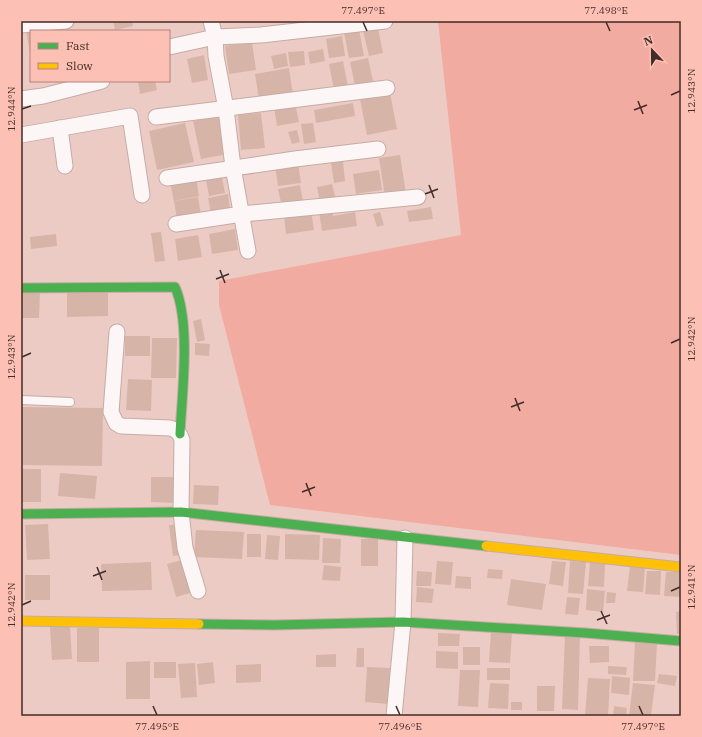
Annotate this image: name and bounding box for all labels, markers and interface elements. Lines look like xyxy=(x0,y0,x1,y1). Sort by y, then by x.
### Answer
text: 77.497°E xyxy=(341,4,385,17)
text: 77.498°E xyxy=(584,4,628,17)
legend xyxy=(30,30,170,82)
north arrow xyxy=(632,30,672,70)
text: N xyxy=(642,32,655,49)
text: Fast xyxy=(66,38,90,53)
text: Slow xyxy=(66,58,93,73)
text: 12.943°N xyxy=(685,68,698,114)
text: 12.944°N xyxy=(5,86,18,132)
text: 12.942°N xyxy=(685,316,698,362)
text: 12.943°N xyxy=(5,334,18,380)
text: 12.941°N xyxy=(685,564,698,610)
text: 12.942°N xyxy=(5,582,18,628)
text: 77.495°E xyxy=(135,720,179,733)
text: 77.496°E xyxy=(378,720,422,733)
text: 77.497°E xyxy=(621,720,665,733)

